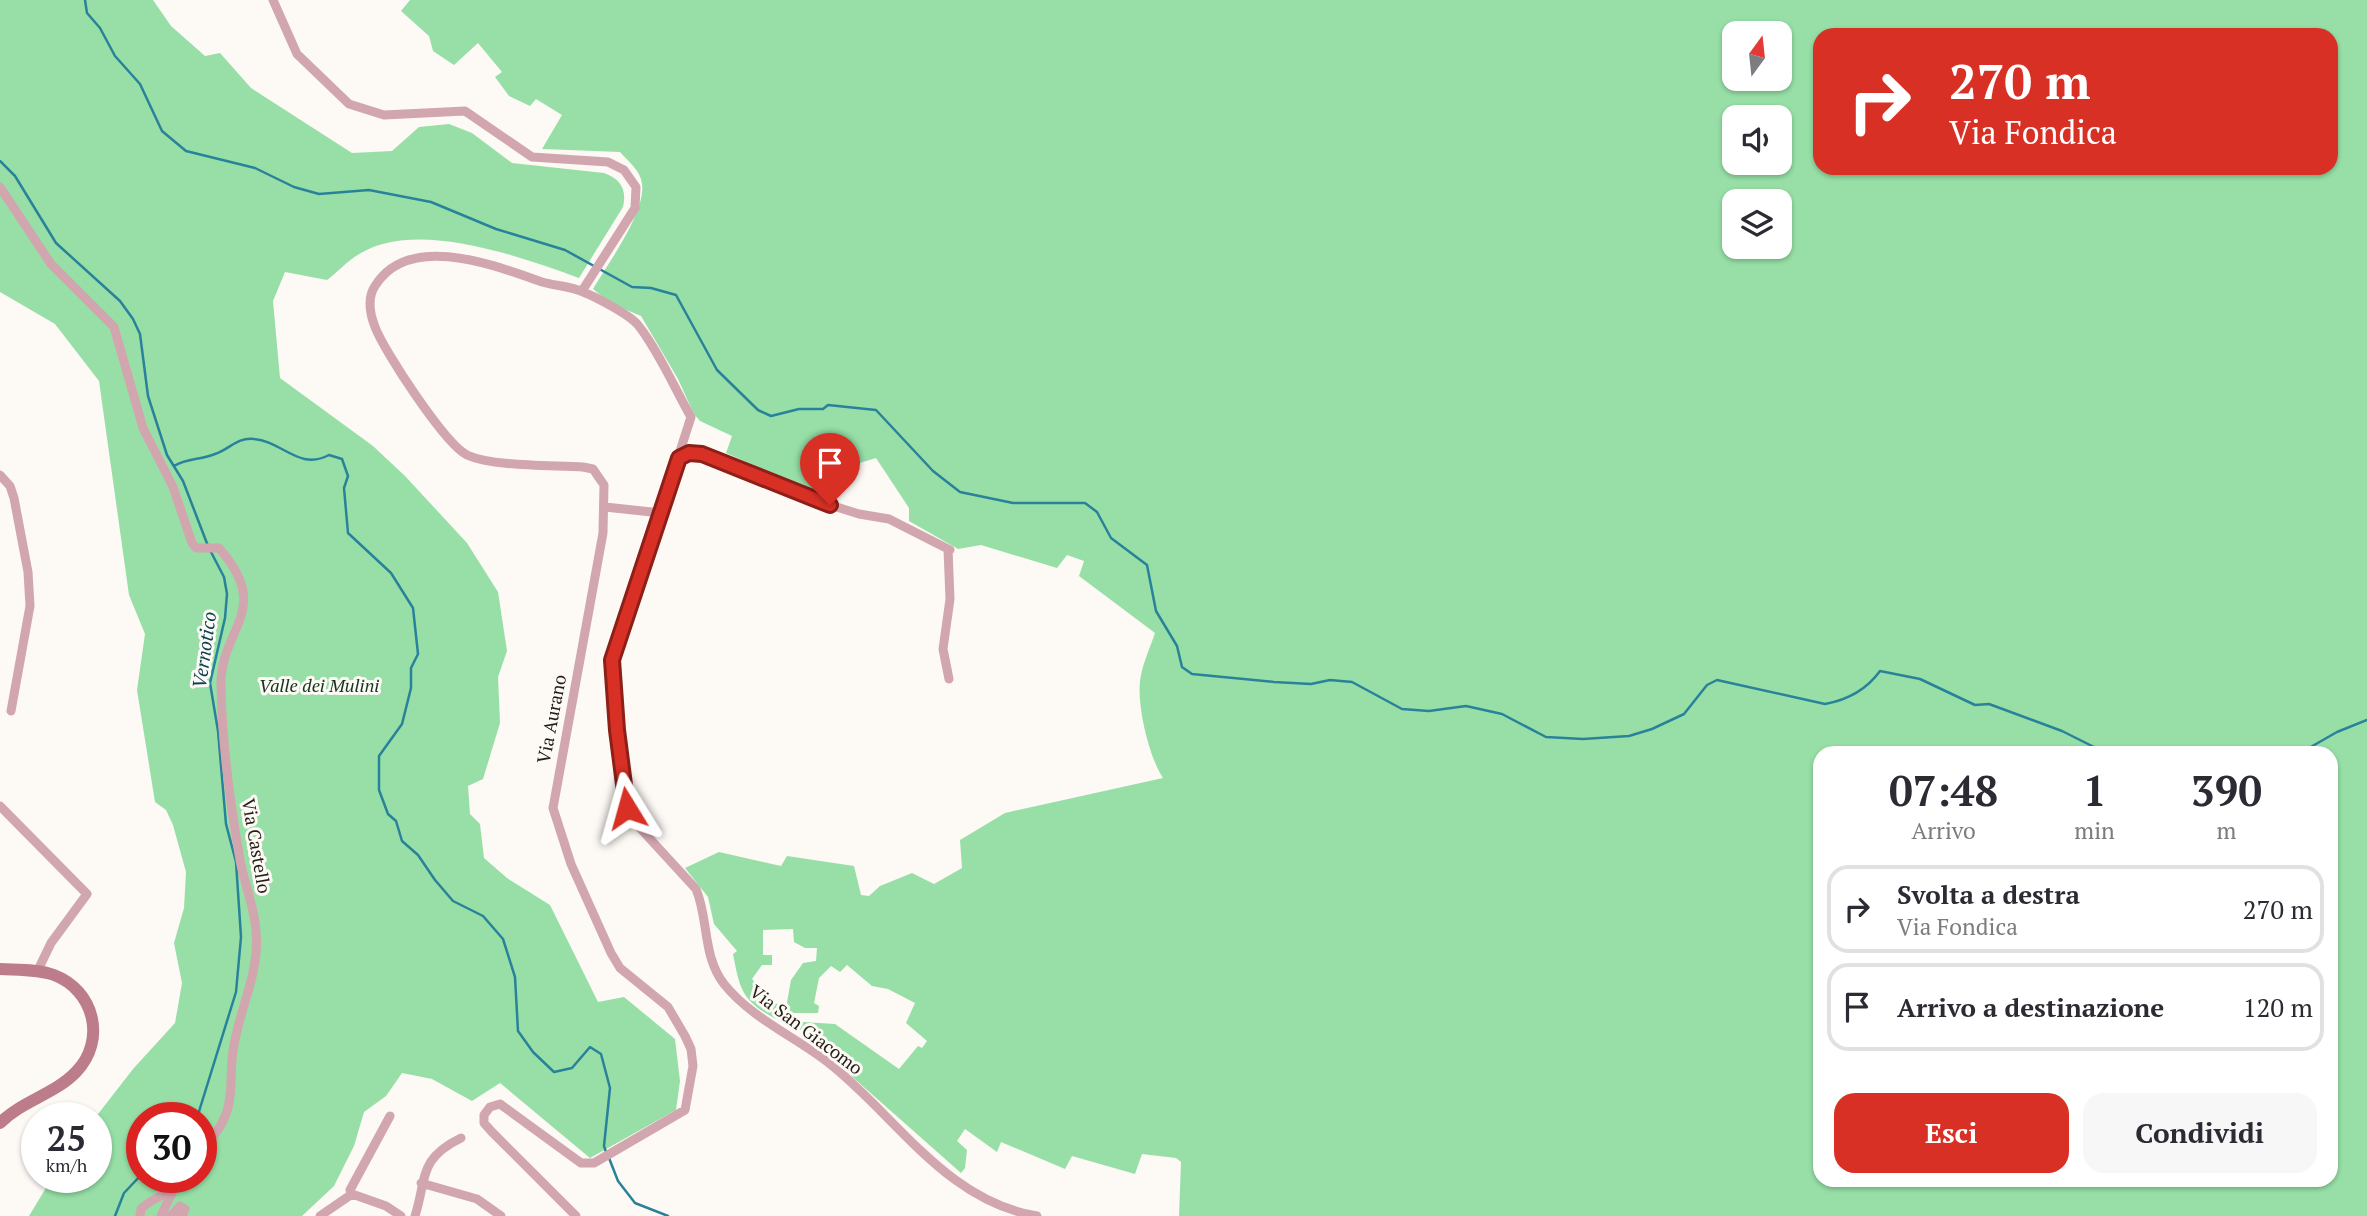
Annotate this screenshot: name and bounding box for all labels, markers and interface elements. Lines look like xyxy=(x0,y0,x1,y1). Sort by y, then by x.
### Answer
north arrow xyxy=(1722,21,1792,91)
map controls xyxy=(1722,21,1792,259)
text: 270 m xyxy=(1949,48,2091,113)
icon: right xyxy=(1834,56,1925,147)
button: sound xyxy=(1722,105,1792,175)
text: Via Fondica xyxy=(1949,111,2117,153)
button: layers xyxy=(1722,189,1792,259)
pin xyxy=(800,433,860,505)
icon: arrive xyxy=(811,444,849,482)
water label: Vernotico xyxy=(186,610,221,690)
street label: Via Aurano xyxy=(531,672,571,765)
park label: Valle dei Mulini xyxy=(259,673,379,697)
text: 07:48 xyxy=(1889,762,1998,818)
text: 1 xyxy=(2083,762,2106,818)
text: 390 xyxy=(2191,762,2262,818)
position arrow xyxy=(590,771,664,845)
street label: Via Castello xyxy=(237,796,277,895)
text: Arrivo xyxy=(1912,815,1976,846)
text: min xyxy=(2074,815,2115,846)
text: m xyxy=(2216,815,2236,846)
text: Svolta a destra xyxy=(1897,877,2080,911)
icon: right xyxy=(1838,890,1876,928)
text: 270 m xyxy=(2243,892,2313,926)
text: Via Fondica xyxy=(1897,911,2018,942)
street label: Via San Giacomo xyxy=(745,979,868,1080)
icon: arrive xyxy=(1838,988,1876,1026)
text: Arrivo a destinazione xyxy=(1897,990,2164,1024)
text: 120 m xyxy=(2243,990,2313,1024)
button: Esci xyxy=(1834,1093,2069,1173)
button: Condividi xyxy=(2083,1093,2317,1173)
speed limit sign: 30 xyxy=(126,1102,217,1193)
text: 25 xyxy=(47,1115,86,1161)
text: km/h xyxy=(46,1153,87,1177)

